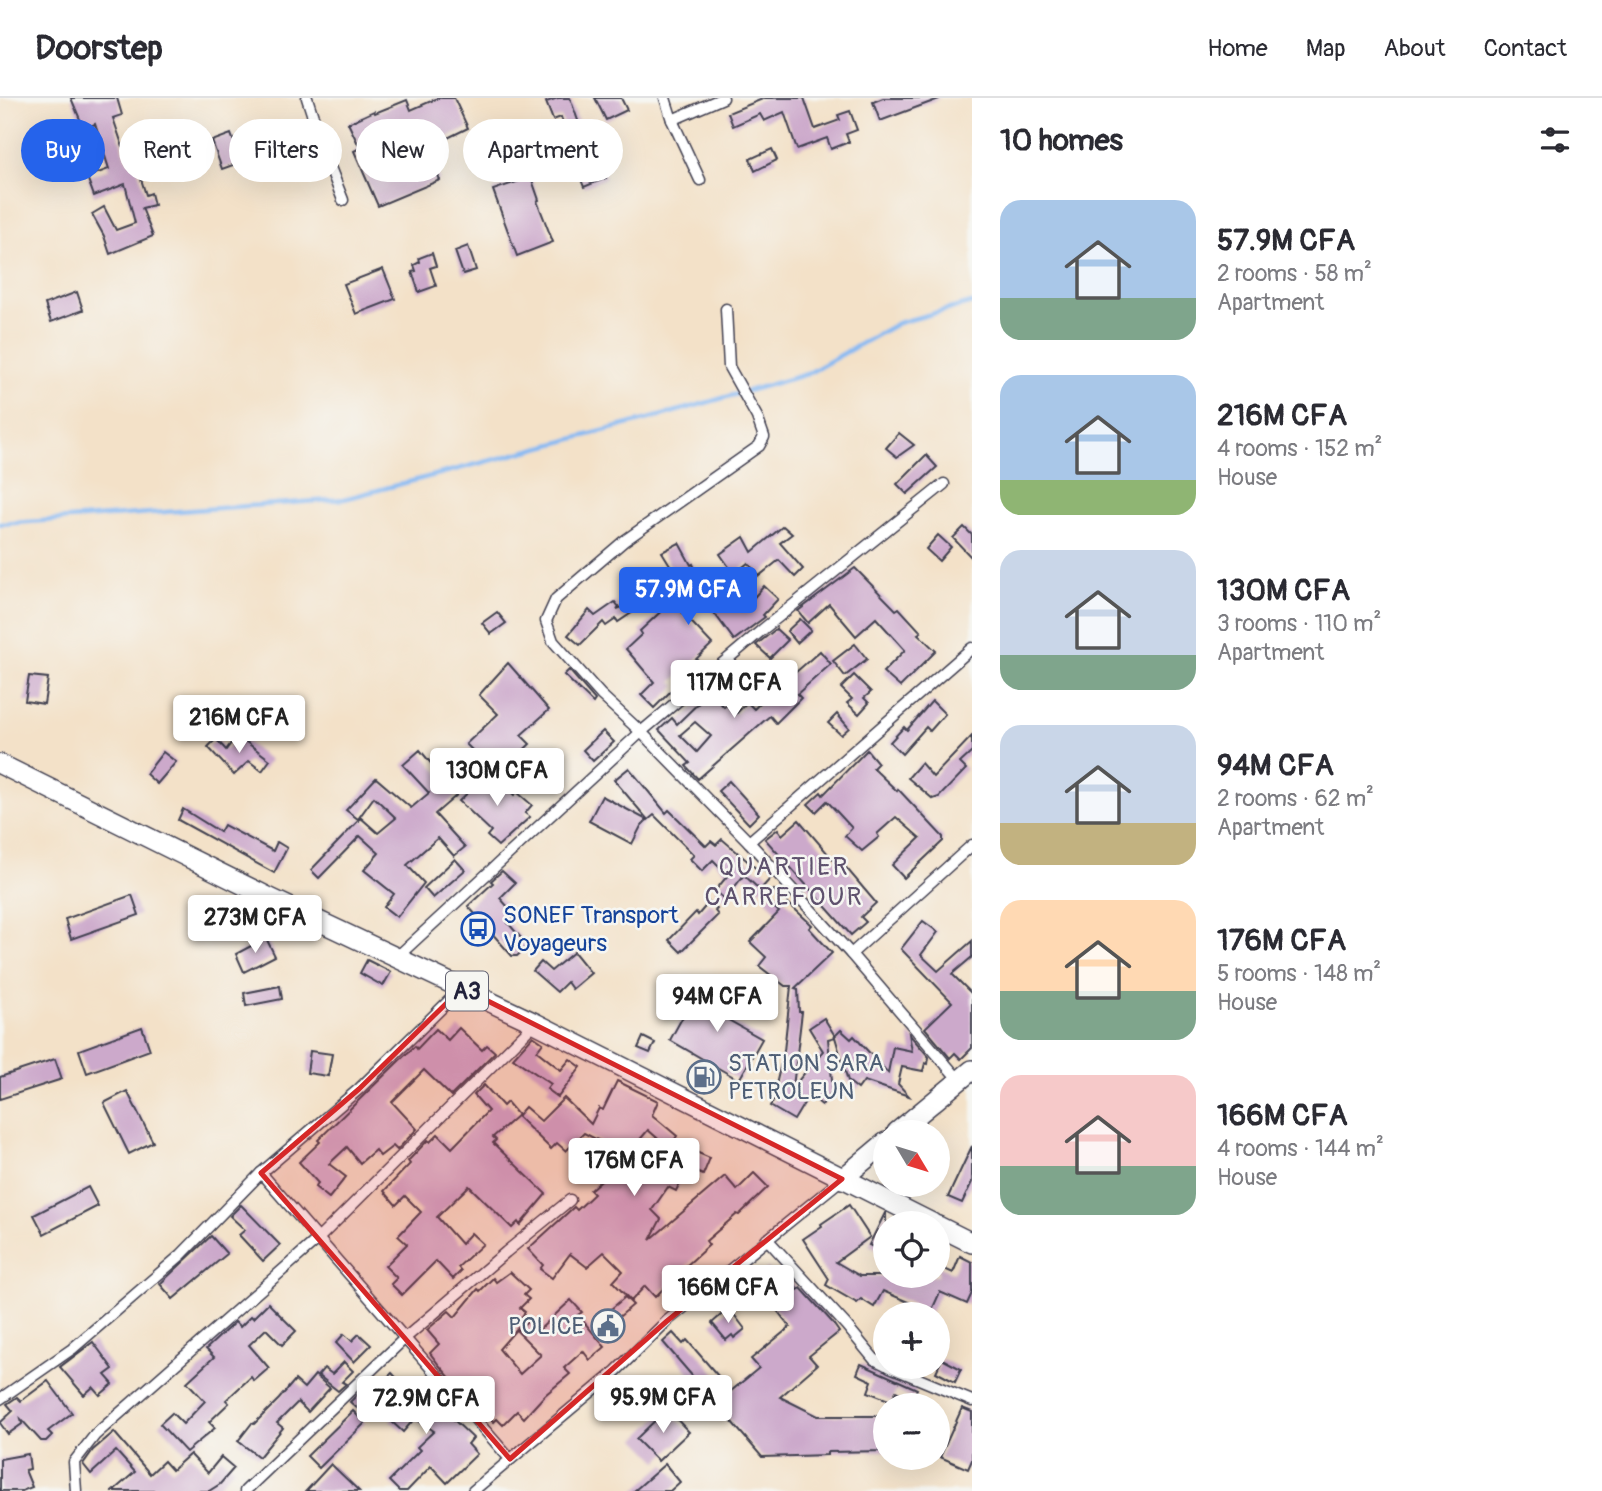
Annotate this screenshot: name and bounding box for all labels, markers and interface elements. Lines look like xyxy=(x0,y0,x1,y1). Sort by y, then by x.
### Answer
text: Doorstep xyxy=(35,28,163,69)
text: Home xyxy=(1207,34,1268,63)
text: Map xyxy=(1306,34,1346,63)
text: About xyxy=(1384,34,1446,63)
text: Contact xyxy=(1484,34,1567,63)
chip: Buy xyxy=(21,119,105,182)
chip: Rent xyxy=(119,119,215,182)
chip: Filters xyxy=(229,119,342,182)
chip: New xyxy=(356,119,449,182)
chip: Apartment xyxy=(463,119,623,182)
icon: filters xyxy=(1536,121,1574,159)
text: 10 homes xyxy=(1000,122,1123,159)
text: 57.9M CFA xyxy=(1217,222,1355,259)
icon: home xyxy=(1056,228,1140,312)
text: 2 rooms · 58 m² xyxy=(1217,259,1372,288)
text: Apartment xyxy=(1217,288,1324,317)
text: 216M CFA xyxy=(1217,397,1347,434)
icon: home xyxy=(1056,403,1140,487)
text: 4 rooms · 152 m² xyxy=(1217,434,1383,463)
text: House xyxy=(1217,463,1277,492)
pin: 57.9M CFA xyxy=(608,568,768,627)
text: 130M CFA xyxy=(1217,572,1350,609)
text: 57.9M CFA xyxy=(635,575,741,604)
icon: home xyxy=(1056,578,1140,662)
text: 3 rooms · 110 m² xyxy=(1217,609,1381,638)
text: Apartment xyxy=(1217,638,1324,667)
pin: 117M CFA xyxy=(662,660,806,720)
text: 117M CFA xyxy=(687,668,781,697)
pin: 216M CFA xyxy=(167,696,311,755)
text: 216M CFA xyxy=(189,703,289,732)
text: 94M CFA xyxy=(1217,747,1334,784)
pin: 130M CFA xyxy=(425,748,569,808)
icon: home xyxy=(1056,753,1140,837)
text: 130M CFA xyxy=(446,756,548,785)
text: 2 rooms · 62 m² xyxy=(1217,784,1374,813)
text: Apartment xyxy=(1217,813,1324,842)
district label: QUARTIER CARREFOUR xyxy=(705,851,863,913)
pin: 273M CFA xyxy=(183,896,327,955)
place label: SONEF Transport Voyageurs xyxy=(503,901,679,958)
text: 273M CFA xyxy=(204,903,306,932)
bus stop icon: SONEF Transport Voyageurs xyxy=(459,910,497,948)
text: 176M CFA xyxy=(1217,922,1346,959)
icon: home xyxy=(1056,928,1140,1012)
text: 5 rooms · 148 m² xyxy=(1217,959,1381,988)
road number: A3 xyxy=(446,972,488,1010)
pin: 94M CFA xyxy=(652,974,782,1034)
text: 94M CFA xyxy=(672,982,762,1011)
text: House xyxy=(1217,988,1277,1017)
place label: STATION SARA PETROLEUN xyxy=(728,1049,884,1106)
fuel station icon: STATION SARA PETROLEUN xyxy=(685,1058,723,1096)
text: 166M CFA xyxy=(1217,1097,1348,1134)
icon: home xyxy=(1056,1103,1140,1187)
north arrow xyxy=(873,1120,950,1197)
map controls xyxy=(873,1120,950,1470)
text: 4 rooms · 144 m² xyxy=(1217,1134,1384,1163)
pin: 176M CFA xyxy=(562,1138,706,1198)
text: 176M CFA xyxy=(584,1146,684,1175)
text: House xyxy=(1217,1163,1277,1192)
button: locate xyxy=(873,1211,950,1288)
pin: 166M CFA xyxy=(656,1266,800,1325)
text: 166M CFA xyxy=(678,1273,778,1302)
button: + xyxy=(873,1302,950,1379)
public building icon: POLICE xyxy=(589,1307,627,1345)
place label: POLICE xyxy=(508,1312,584,1341)
pin: 72.9M CFA xyxy=(346,1376,506,1436)
pin: 95.9M CFA xyxy=(583,1376,743,1435)
text: 95.9M CFA xyxy=(610,1383,716,1412)
text: 72.9M CFA xyxy=(373,1384,479,1413)
button: − xyxy=(873,1393,950,1470)

